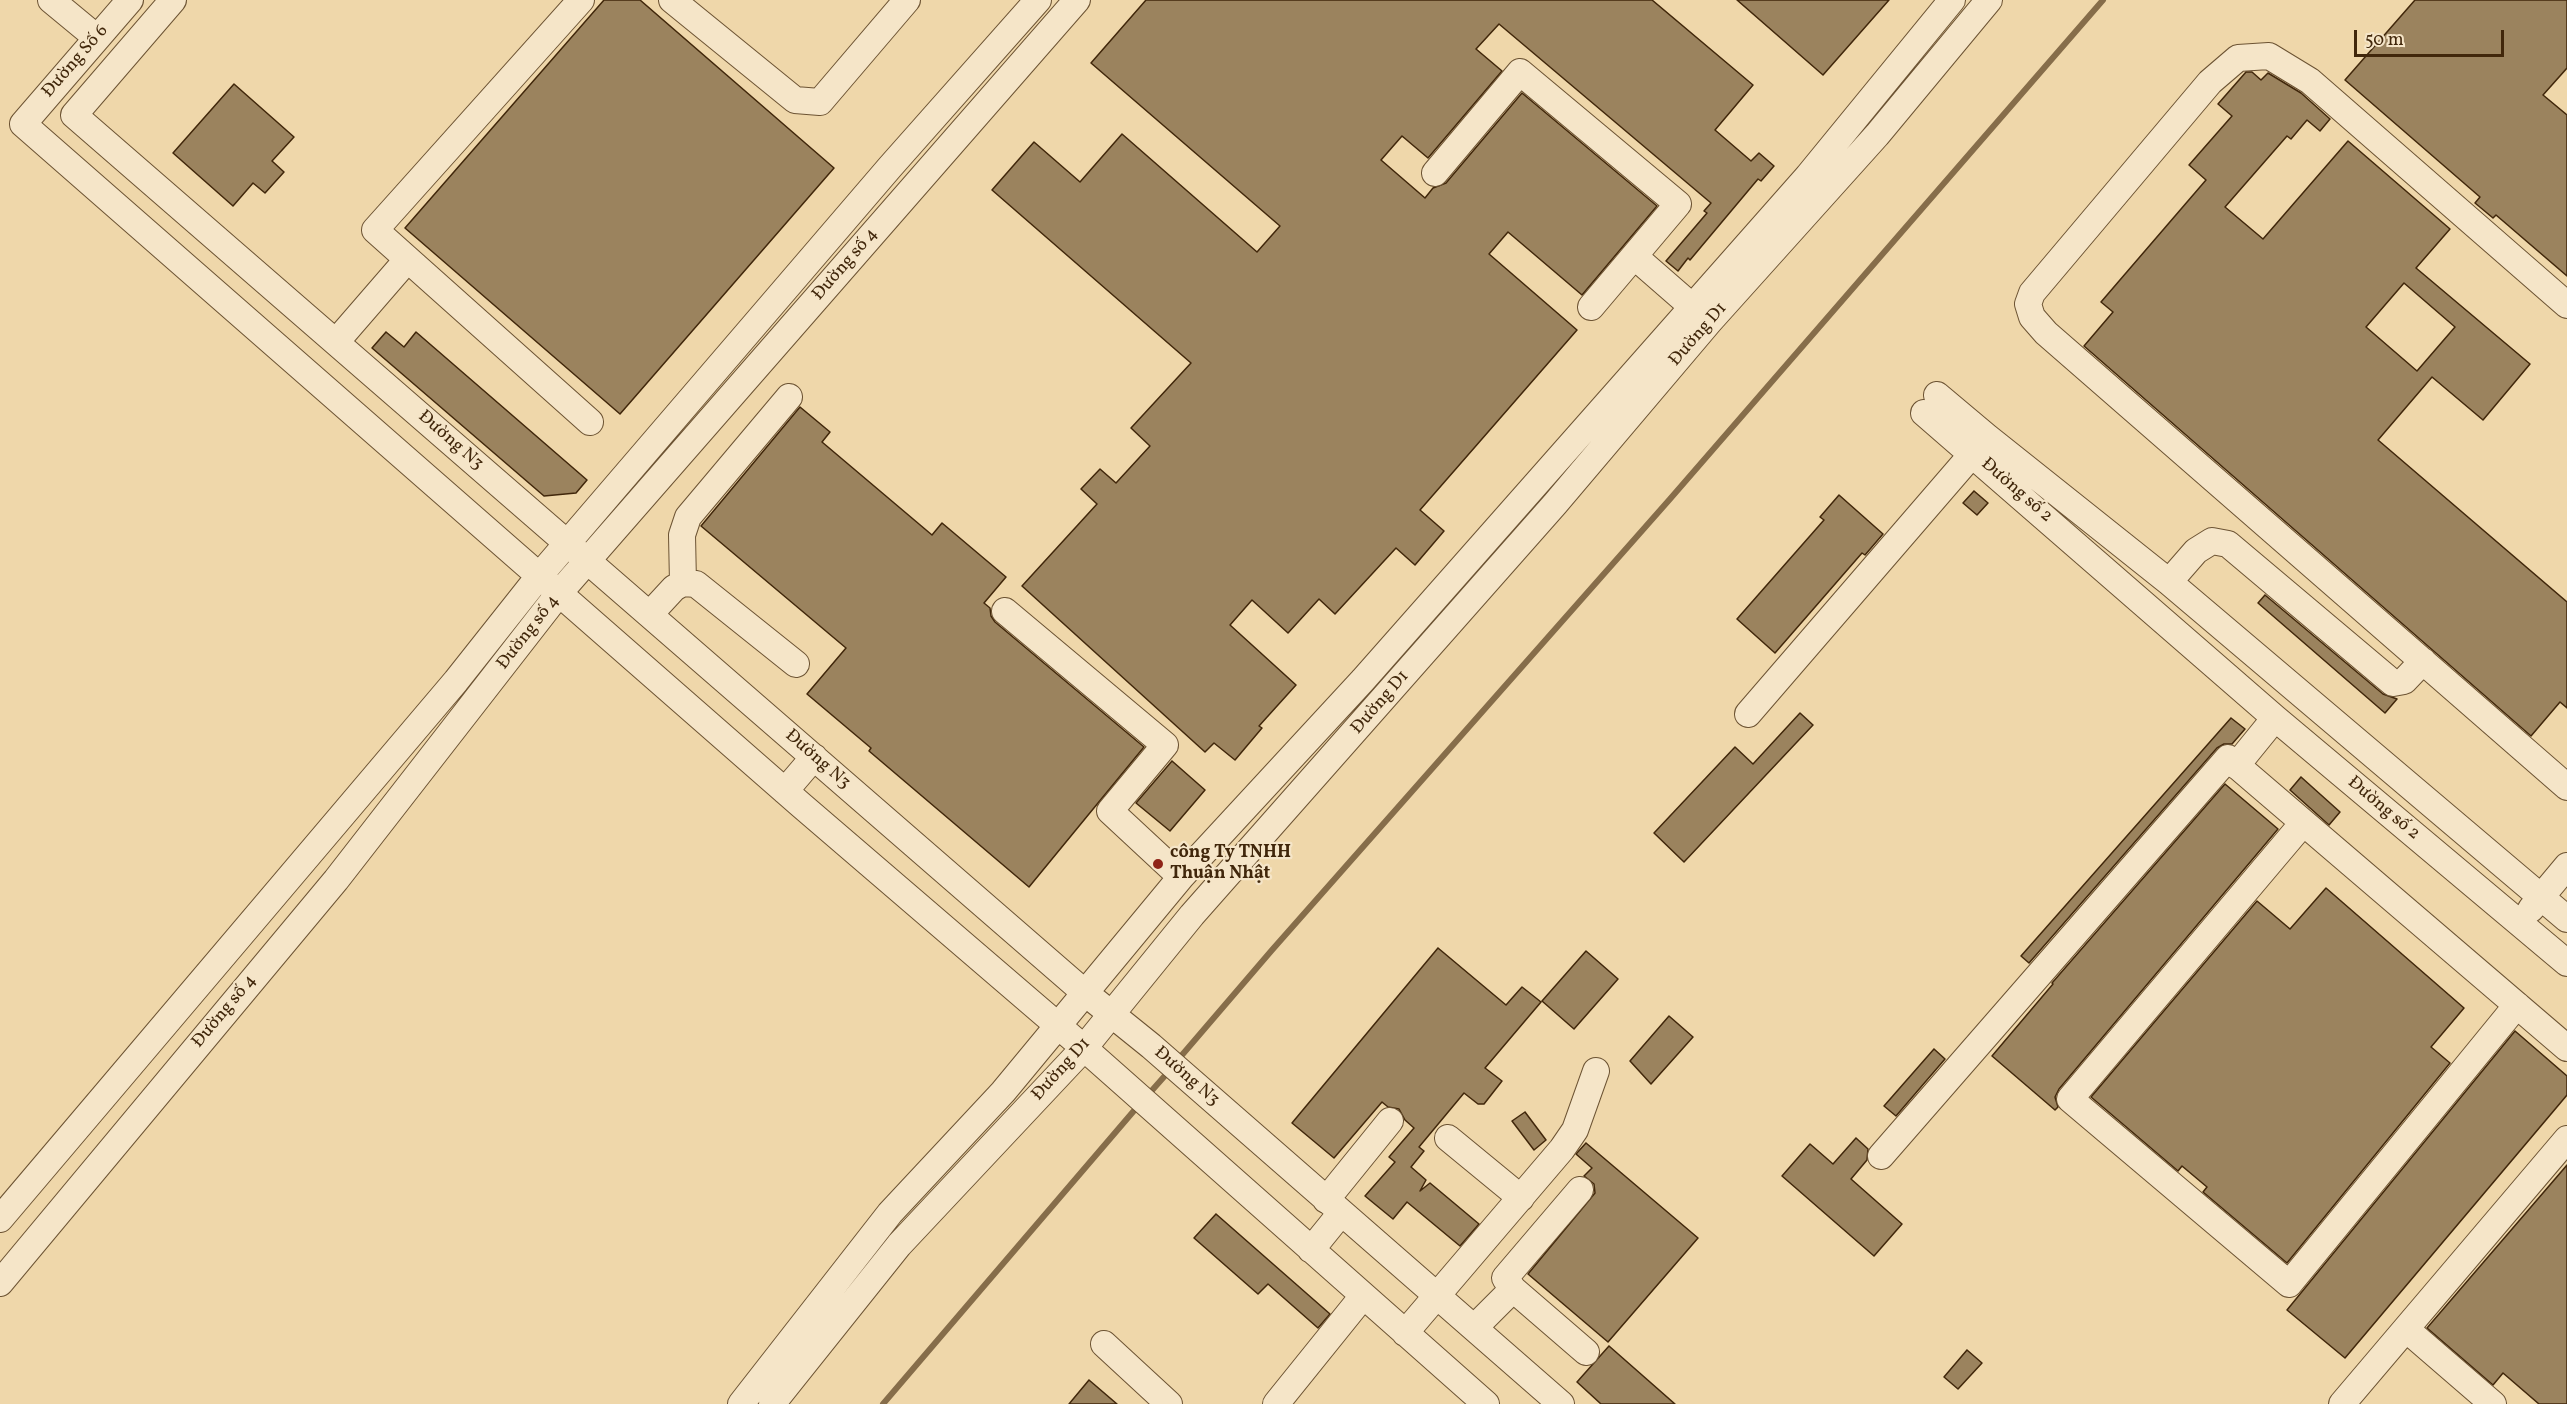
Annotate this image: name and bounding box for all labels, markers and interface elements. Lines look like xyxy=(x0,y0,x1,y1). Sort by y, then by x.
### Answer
scale bar xyxy=(2357,18,2507,56)
street label: Đường Số 6 xyxy=(38,21,114,103)
text: 50 m xyxy=(2365,28,2404,53)
street label: Đường số 4 xyxy=(809,224,883,306)
street label: Đường D1 xyxy=(1665,299,1733,371)
street label: Đường N3 xyxy=(413,407,487,475)
street label: Đường số 2 xyxy=(1976,454,2056,528)
street label: Đường số 4 xyxy=(493,591,565,675)
street label: Đường D1 xyxy=(1347,667,1415,739)
street label: Đường N3 xyxy=(780,726,854,794)
street label: Đường số 2 xyxy=(2342,772,2424,846)
place label: công Ty TNHH Thuận Nhật xyxy=(1170,843,1291,886)
marker: công Ty TNHH Thuận Nhật xyxy=(1151,857,1165,871)
street label: Đường số 4 xyxy=(188,971,262,1053)
street label: Đường D1 xyxy=(1028,1034,1096,1106)
street label: Đường N3 xyxy=(1149,1043,1223,1111)

